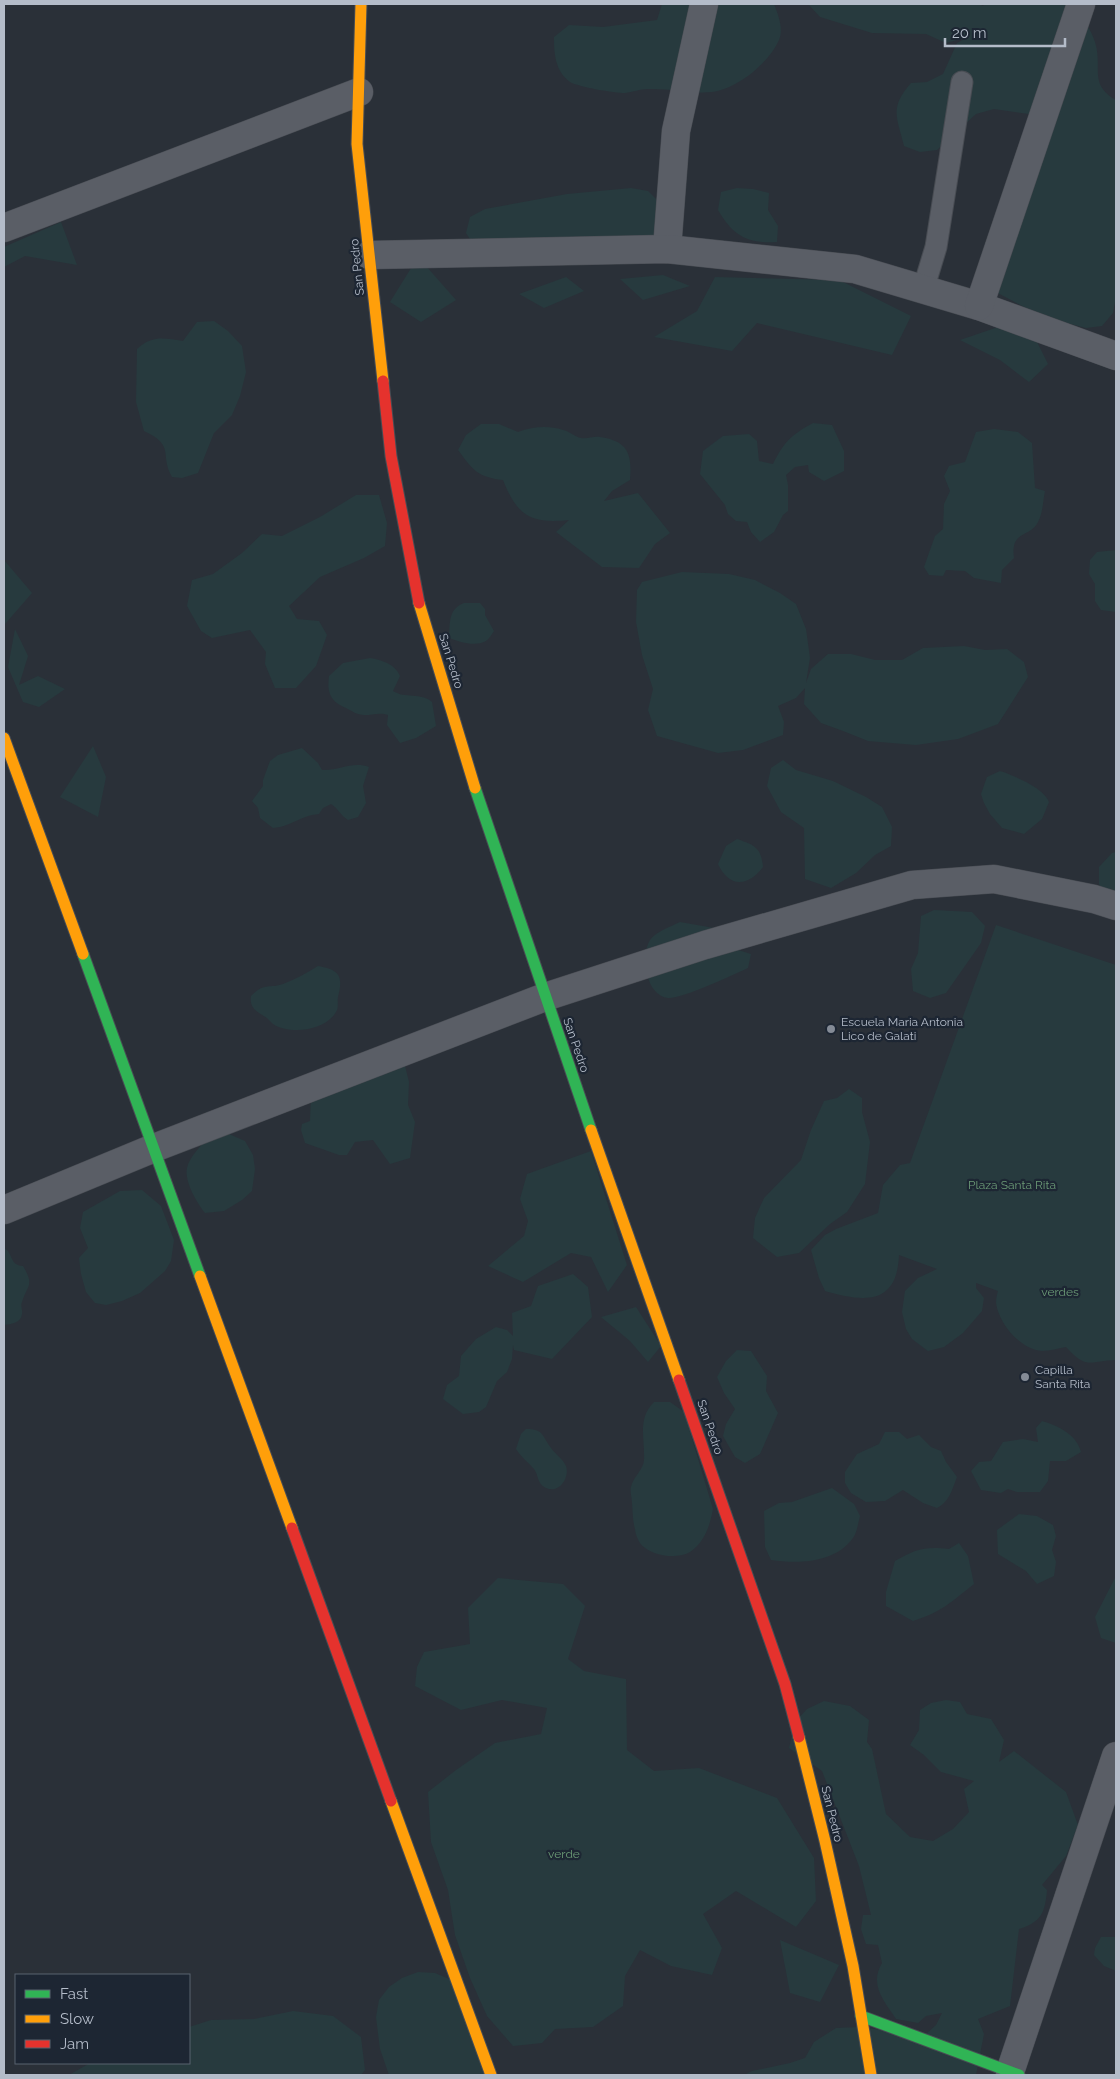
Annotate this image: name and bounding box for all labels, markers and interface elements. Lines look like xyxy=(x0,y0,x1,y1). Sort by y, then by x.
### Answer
scale bar xyxy=(945,15,1065,47)
text: 20 m xyxy=(952,24,987,42)
street label: San Pedro xyxy=(347,238,367,296)
street label: San Pedro xyxy=(436,632,466,690)
place label: Escuela Maria Antonia Lico de Galati xyxy=(841,1015,963,1043)
street label: San Pedro xyxy=(560,1016,592,1074)
marker: Escuela Maria Antonia Lico de Galati xyxy=(825,1023,837,1035)
park label: Plaza Santa Rita xyxy=(968,1178,1056,1192)
park label: verdes xyxy=(1041,1285,1079,1299)
place label: Capilla Santa Rita xyxy=(1035,1363,1090,1391)
marker: Capilla Santa Rita xyxy=(1019,1371,1031,1383)
street label: San Pedro xyxy=(694,1398,726,1456)
street label: San Pedro xyxy=(818,1785,846,1843)
park label: verde xyxy=(548,1847,580,1861)
legend xyxy=(15,1974,190,2064)
text: Fast xyxy=(60,1985,88,2003)
text: Slow xyxy=(60,2010,94,2028)
text: Jam xyxy=(60,2035,89,2053)

